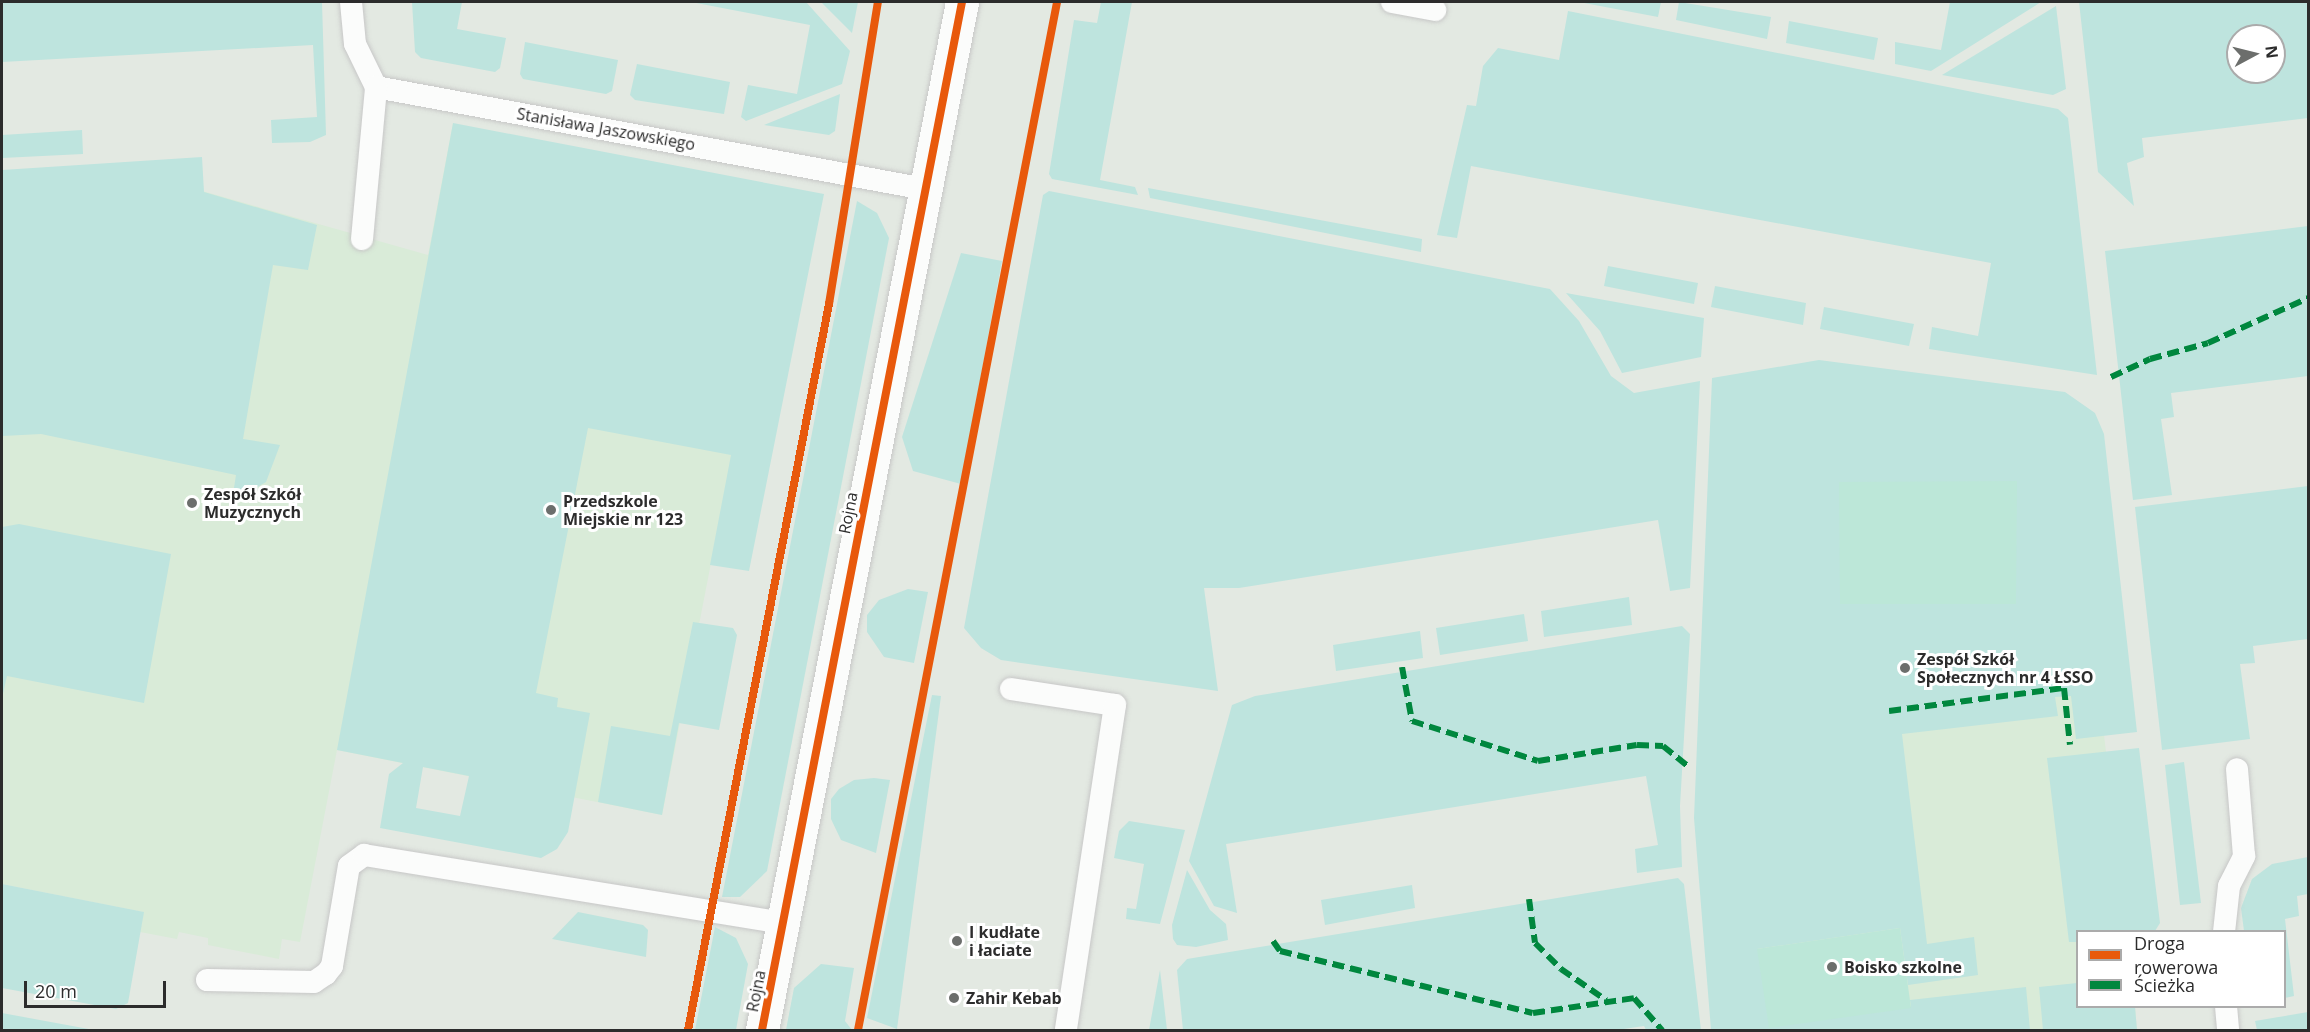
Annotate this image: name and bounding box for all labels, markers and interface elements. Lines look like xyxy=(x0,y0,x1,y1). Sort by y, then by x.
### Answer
north arrow xyxy=(2226,24,2286,84)
text: N xyxy=(2260,44,2284,60)
street label: Stanisława Jaszowskiego xyxy=(515,104,697,154)
place label: Zespół Szkół Muzycznych xyxy=(204,484,301,522)
street label: Rojna xyxy=(835,490,861,536)
place label: Przedszkole Miejskie nr 123 xyxy=(563,491,683,529)
marker: Zespół Szkół Muzycznych xyxy=(185,496,199,510)
marker: Przedszkole Miejskie nr 123 xyxy=(544,503,558,517)
place label: Zespół Szkół Społecznych nr 4 ŁSSO xyxy=(1917,649,2093,687)
marker: Zespół Szkół Społecznych nr 4 ŁSSO xyxy=(1898,661,1912,675)
place label: I kudłate i łaciate xyxy=(969,922,1040,960)
legend xyxy=(2076,930,2286,1008)
text: Droga rowerowa xyxy=(2134,931,2218,979)
marker: I kudłate i łaciate xyxy=(950,934,964,948)
place label: Boisko szkolne xyxy=(1844,957,1962,977)
marker: Boisko szkolne xyxy=(1825,960,1839,974)
street label: Rojna xyxy=(743,968,769,1014)
scale bar xyxy=(27,969,170,1007)
text: Ścieżka xyxy=(2134,973,2195,997)
text: 20 m xyxy=(35,979,77,1003)
place label: Zahir Kebab xyxy=(966,988,1062,1008)
marker: Zahir Kebab xyxy=(947,991,961,1005)

